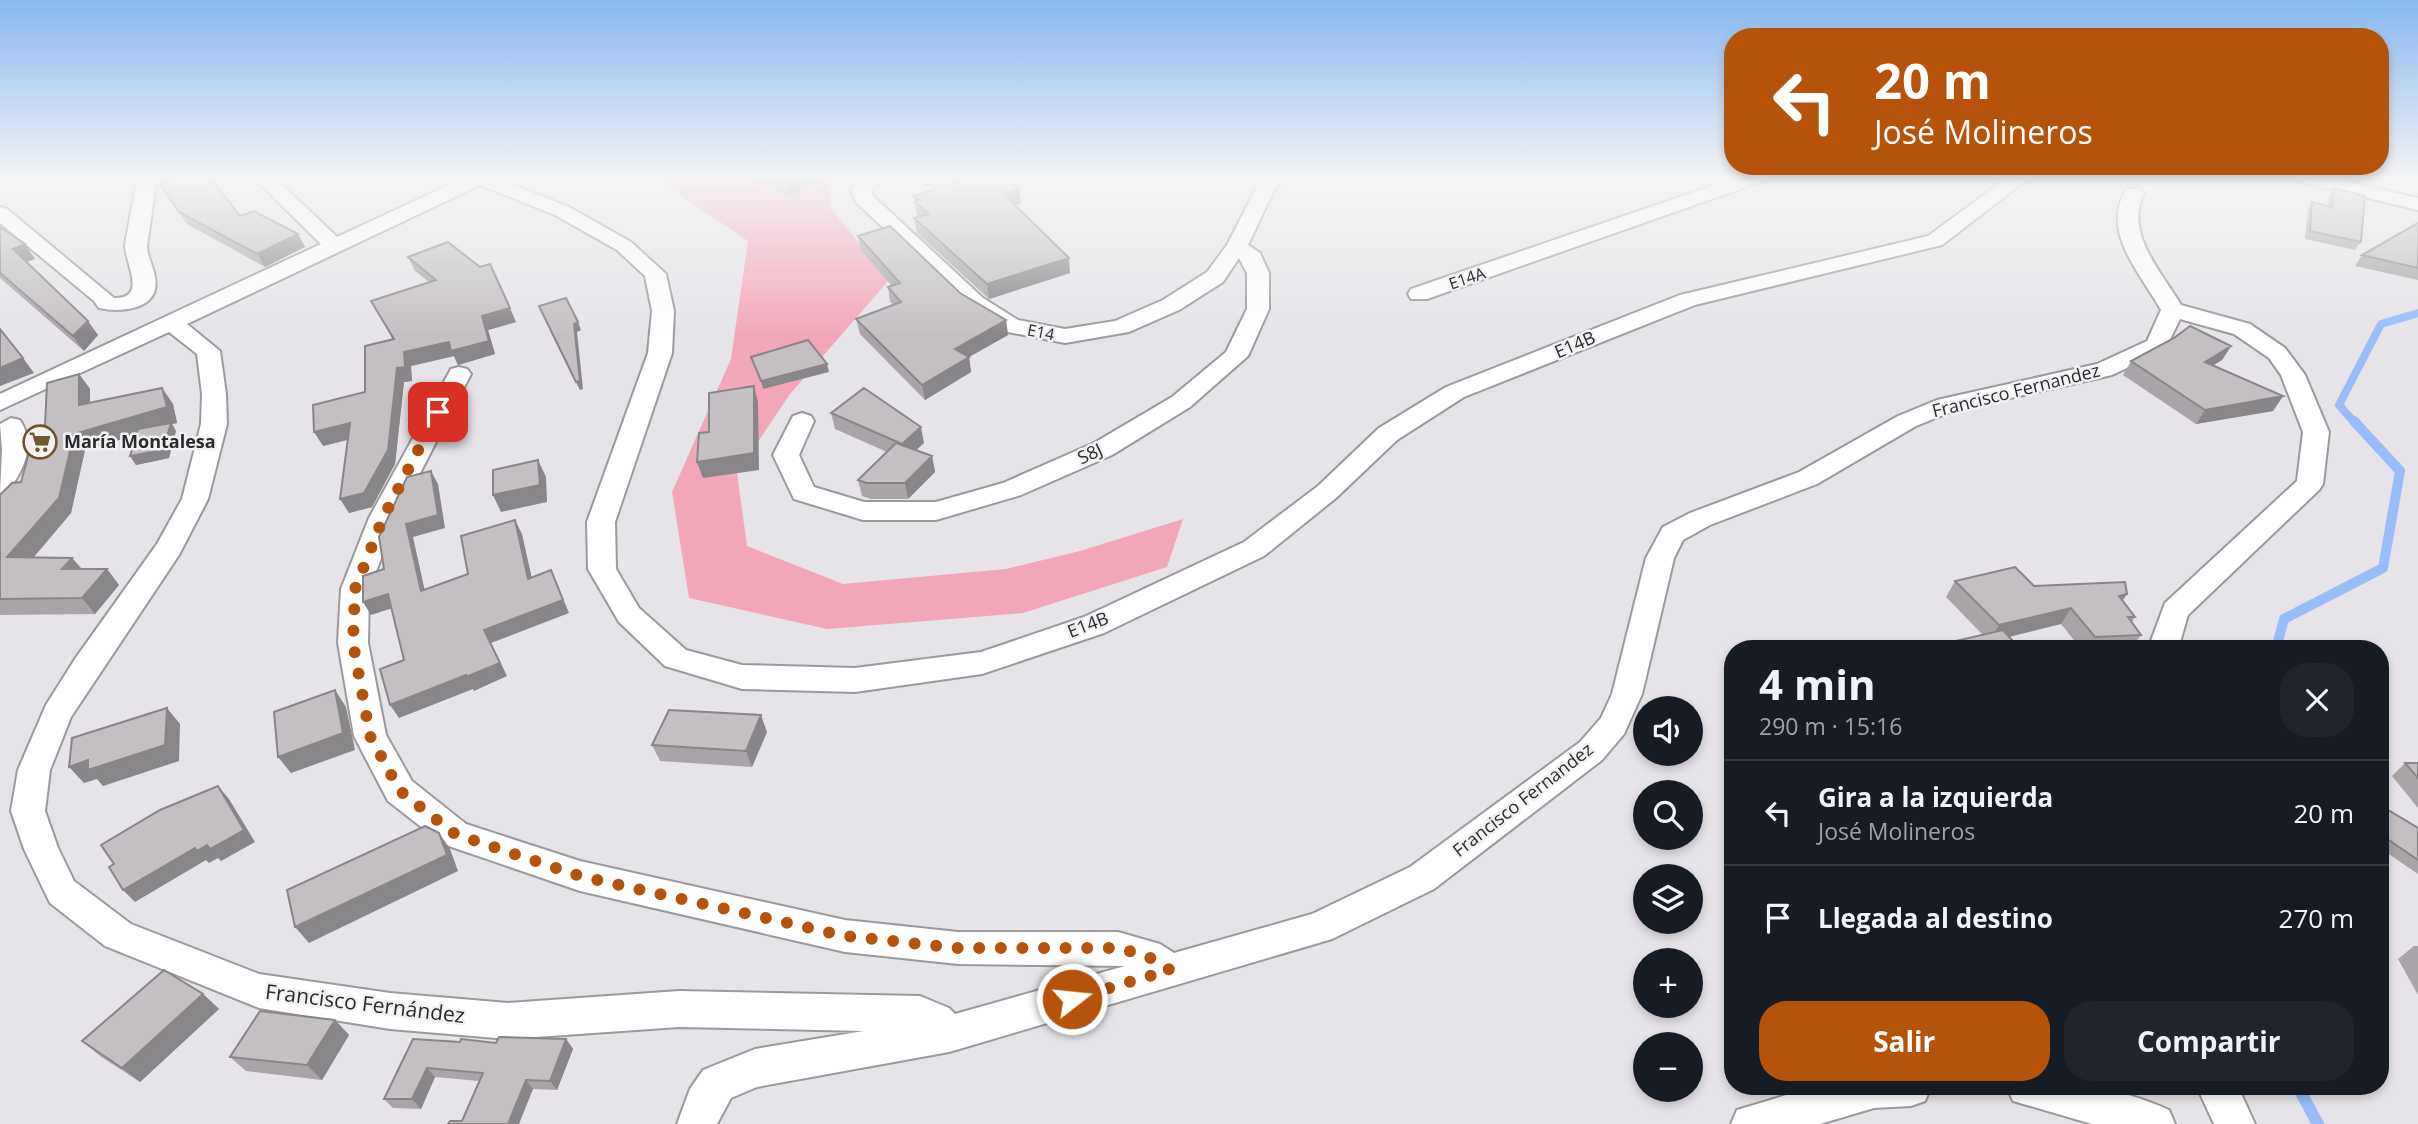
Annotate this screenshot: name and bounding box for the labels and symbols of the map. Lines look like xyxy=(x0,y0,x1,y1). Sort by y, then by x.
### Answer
street label: E14A xyxy=(1446,261,1489,294)
street label: E14 xyxy=(1026,319,1056,345)
street label: E14B xyxy=(1550,325,1599,363)
street label: Francisco Fernandez xyxy=(1929,358,2102,422)
pin xyxy=(408,382,468,442)
supermarket icon: María Montalesa xyxy=(21,423,59,461)
place label: María Montalesa xyxy=(64,429,216,453)
street label: S8J xyxy=(1073,437,1106,469)
street label: E14B xyxy=(1064,605,1112,643)
street label: Francisco Fernandez xyxy=(1447,737,1598,862)
position arrow xyxy=(1035,962,1109,1036)
street label: Francisco Fernández xyxy=(264,977,467,1029)

